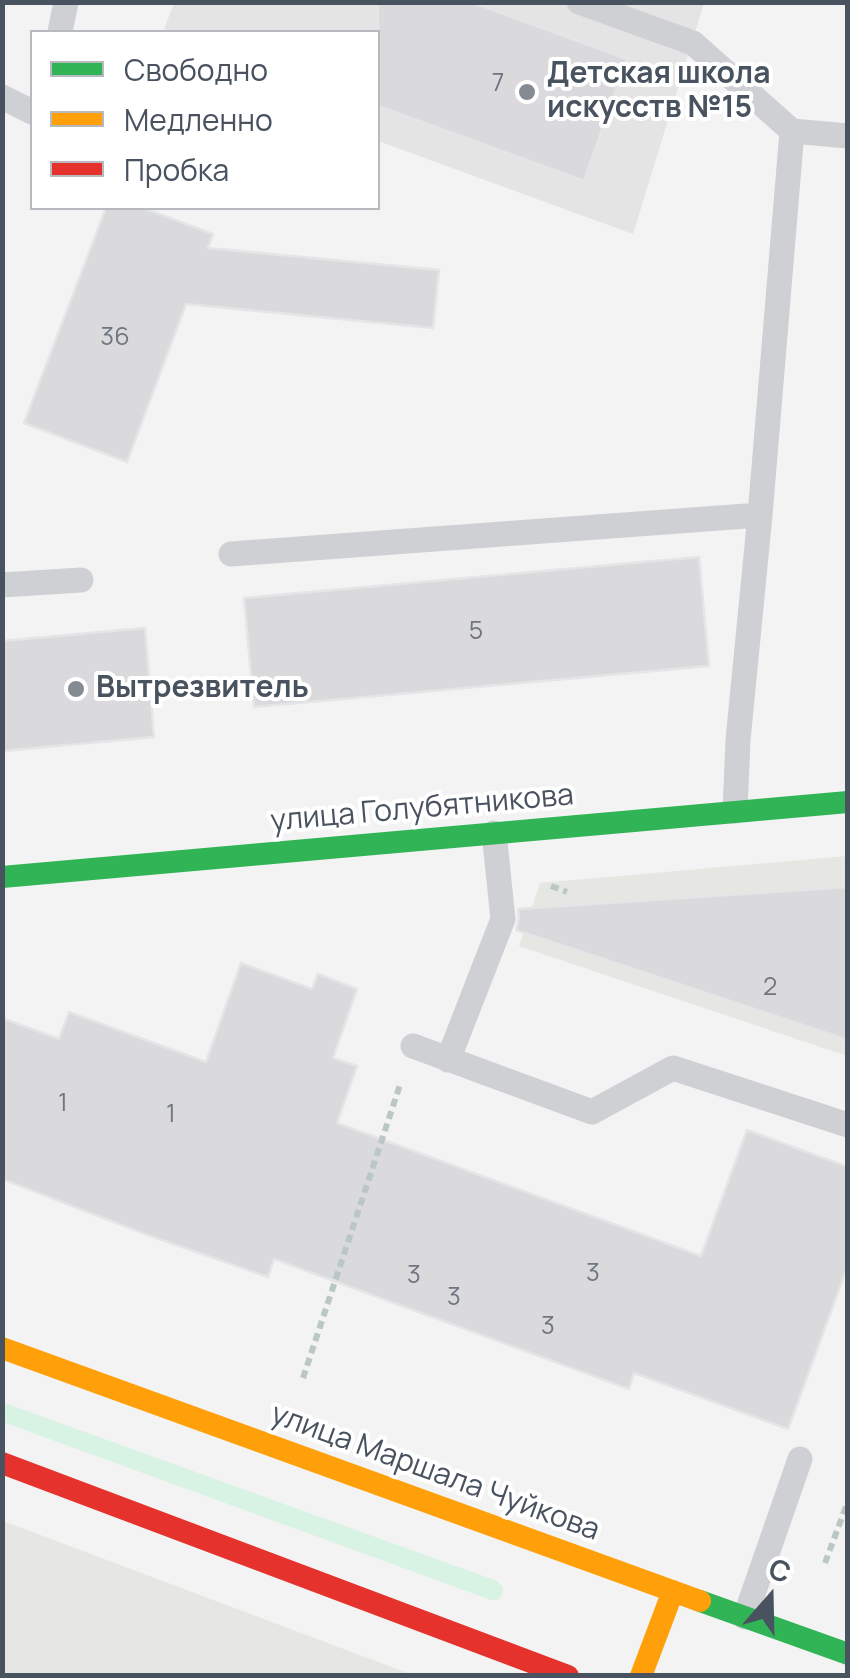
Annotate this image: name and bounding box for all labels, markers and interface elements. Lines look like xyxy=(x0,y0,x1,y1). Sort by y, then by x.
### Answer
legend xyxy=(30,30,380,210)
text: Свободно xyxy=(124,49,268,90)
place label: Детская школа искусств №15 xyxy=(547,57,770,128)
house number: 7 xyxy=(492,69,504,99)
marker: Детская школа искусств №15 xyxy=(516,81,538,103)
text: Медленно xyxy=(124,99,273,140)
text: Пробка xyxy=(124,149,229,190)
house number: 36 xyxy=(100,323,130,353)
house number: 5 xyxy=(469,617,483,647)
place label: Вытрезвитель xyxy=(96,671,309,707)
marker: Вытрезвитель xyxy=(65,678,87,700)
street label: улица Голубятникова xyxy=(269,778,575,840)
house number: 2 xyxy=(763,973,777,1003)
house number: 1 xyxy=(58,1089,68,1119)
house number: 1 xyxy=(166,1100,176,1130)
house number: 3 xyxy=(586,1259,600,1289)
house number: 3 xyxy=(407,1261,421,1291)
house number: 3 xyxy=(447,1283,461,1313)
house number: 3 xyxy=(541,1312,555,1342)
street label: улица Маршала Чуйкова xyxy=(266,1397,604,1549)
north arrow xyxy=(720,1548,820,1648)
text: С xyxy=(764,1548,796,1591)

